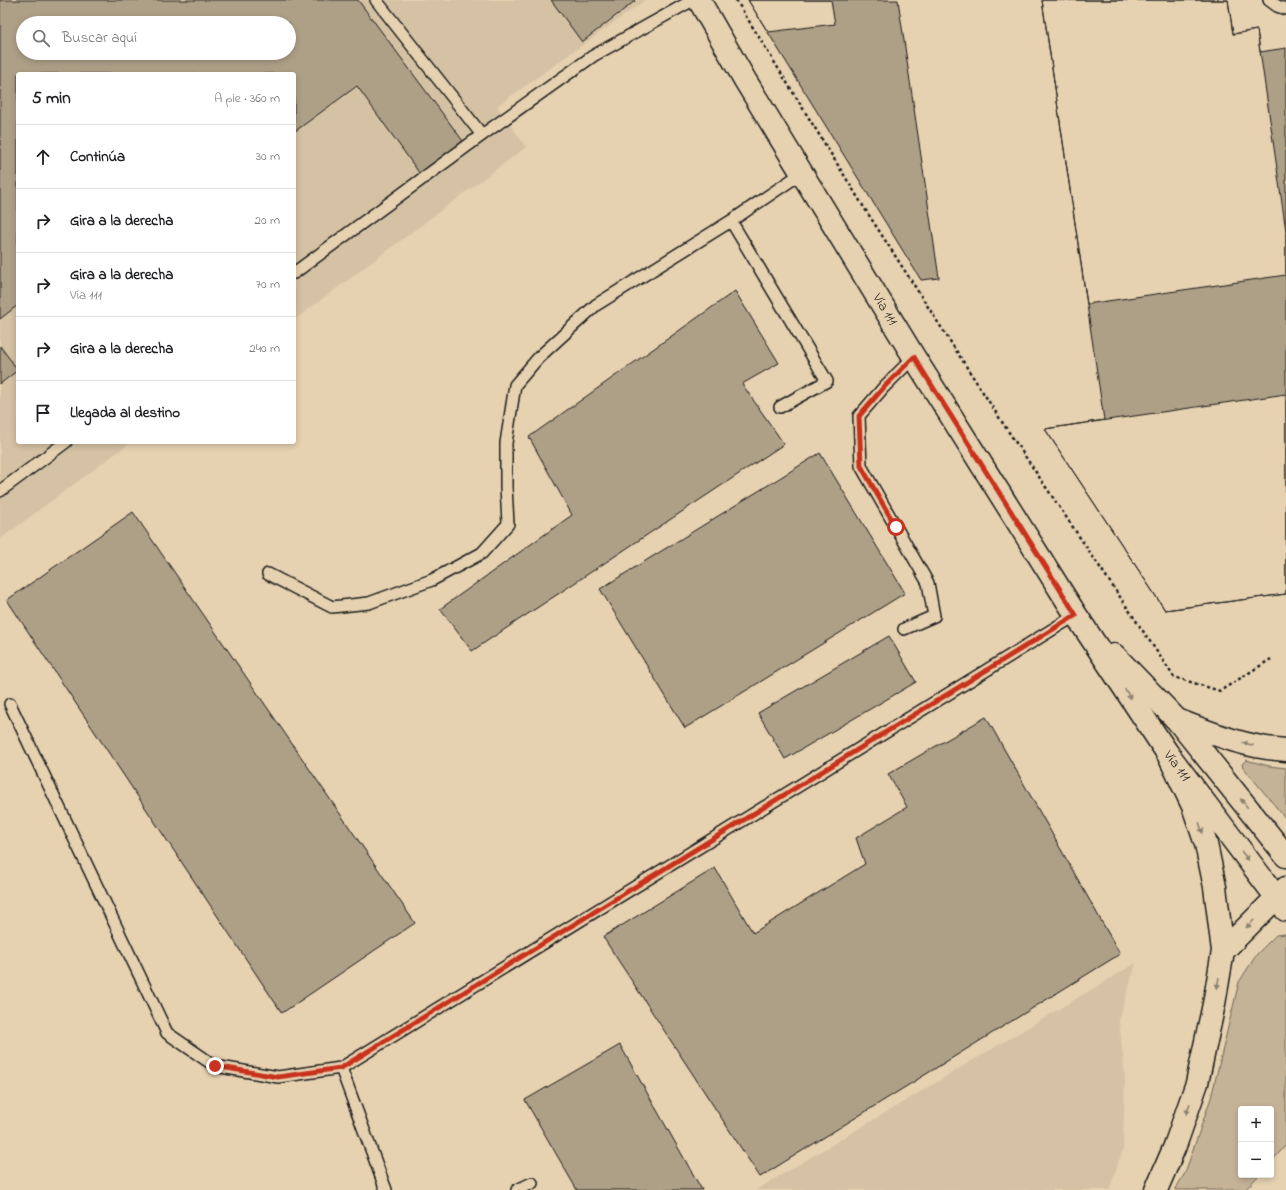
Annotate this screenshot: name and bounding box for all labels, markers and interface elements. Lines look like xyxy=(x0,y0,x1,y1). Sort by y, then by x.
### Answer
search box xyxy=(16,16,296,60)
icon: search xyxy=(30,27,52,49)
text: Buscar aquí xyxy=(62,27,137,49)
text: 5 min xyxy=(32,86,71,111)
text: A pie · 360 m xyxy=(214,89,280,108)
icon: ahead xyxy=(32,146,54,168)
text: Continúa xyxy=(70,146,125,168)
text: 30 m xyxy=(256,147,280,166)
icon: right xyxy=(32,210,54,232)
text: Gira a la derecha xyxy=(70,210,173,232)
text: 20 m xyxy=(255,211,280,230)
text: Gira a la derecha xyxy=(70,264,173,286)
icon: right xyxy=(32,274,54,296)
text: 70 m xyxy=(256,275,280,294)
text: Vía 111 xyxy=(70,286,102,305)
street label: Vía 111 xyxy=(867,288,903,330)
icon: right xyxy=(32,338,54,360)
text: Gira a la derecha xyxy=(70,338,173,360)
text: 240 m xyxy=(249,339,280,358)
icon: arrive xyxy=(32,402,54,424)
text: Llegada al destino xyxy=(70,402,180,424)
route start xyxy=(887,518,905,536)
one-way arrow xyxy=(1124,689,1132,699)
one-way arrow xyxy=(1241,741,1254,747)
street label: Vía 111 xyxy=(1158,745,1196,786)
one-way arrow xyxy=(1240,798,1248,809)
one-way arrow xyxy=(1198,822,1204,834)
one-way arrow xyxy=(1241,851,1250,862)
one-way arrow xyxy=(1245,919,1255,929)
one-way arrow xyxy=(1215,977,1221,989)
route end xyxy=(206,1057,224,1075)
one-way arrow xyxy=(1185,1104,1191,1116)
map controls xyxy=(1238,1106,1274,1178)
button: + xyxy=(1238,1106,1274,1142)
button: − xyxy=(1238,1142,1274,1178)

